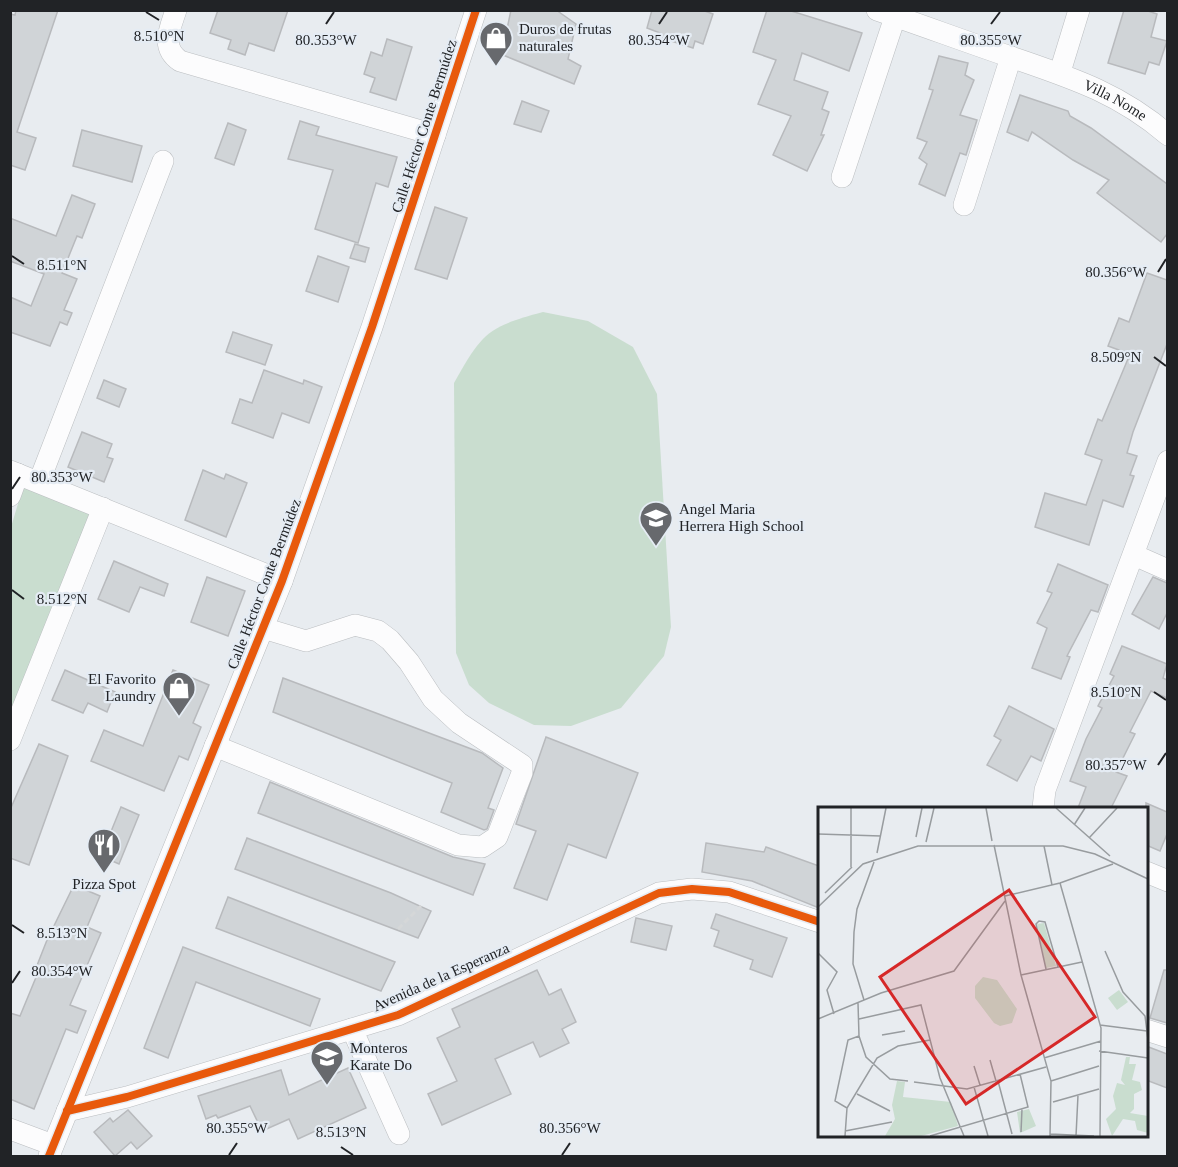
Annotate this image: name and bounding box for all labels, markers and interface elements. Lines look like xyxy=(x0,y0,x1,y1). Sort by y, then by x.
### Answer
shop icon: Duros de frutas naturales xyxy=(478,20,514,67)
place label: Duros de frutas naturales xyxy=(519,21,612,54)
text: 8.510°N xyxy=(134,28,184,44)
text: 80.353°W xyxy=(295,32,358,48)
text: 80.354°W xyxy=(628,32,691,48)
text: 80.355°W xyxy=(960,32,1023,48)
street label: Calle Héctor Conte Bermúdez xyxy=(388,37,460,215)
street label: Villa Nome xyxy=(1081,77,1150,124)
text: 8.511°N xyxy=(37,257,87,273)
text: 80.356°W xyxy=(1085,264,1148,280)
text: 8.509°N xyxy=(1091,349,1141,365)
text: 80.353°W xyxy=(31,469,94,485)
street label: Calle Héctor Conte Bermúdez xyxy=(224,496,304,671)
school or university icon: Angel Maria Herrera High School xyxy=(638,500,674,547)
place label: Angel Maria Herrera High School xyxy=(679,501,804,534)
text: 8.512°N xyxy=(37,591,87,607)
shop icon: El Favorito Laundry xyxy=(161,670,197,717)
place label: El Favorito Laundry xyxy=(88,671,156,704)
text: 8.510°N xyxy=(1091,684,1141,700)
text: 80.357°W xyxy=(1085,757,1148,773)
inset map xyxy=(818,807,1148,1137)
restaurant icon: Pizza Spot xyxy=(86,827,122,874)
place label: Pizza Spot xyxy=(72,876,137,892)
text: 8.513°N xyxy=(37,925,87,941)
street label: Avenida de la Esperanza xyxy=(370,940,512,1014)
text: 80.354°W xyxy=(31,963,94,979)
school or university icon: Monteros Karate Do xyxy=(309,1039,345,1086)
place label: Monteros Karate Do xyxy=(350,1040,412,1073)
text: 80.355°W xyxy=(206,1120,269,1136)
text: 80.356°W xyxy=(539,1120,602,1136)
text: 8.513°N xyxy=(316,1124,366,1140)

